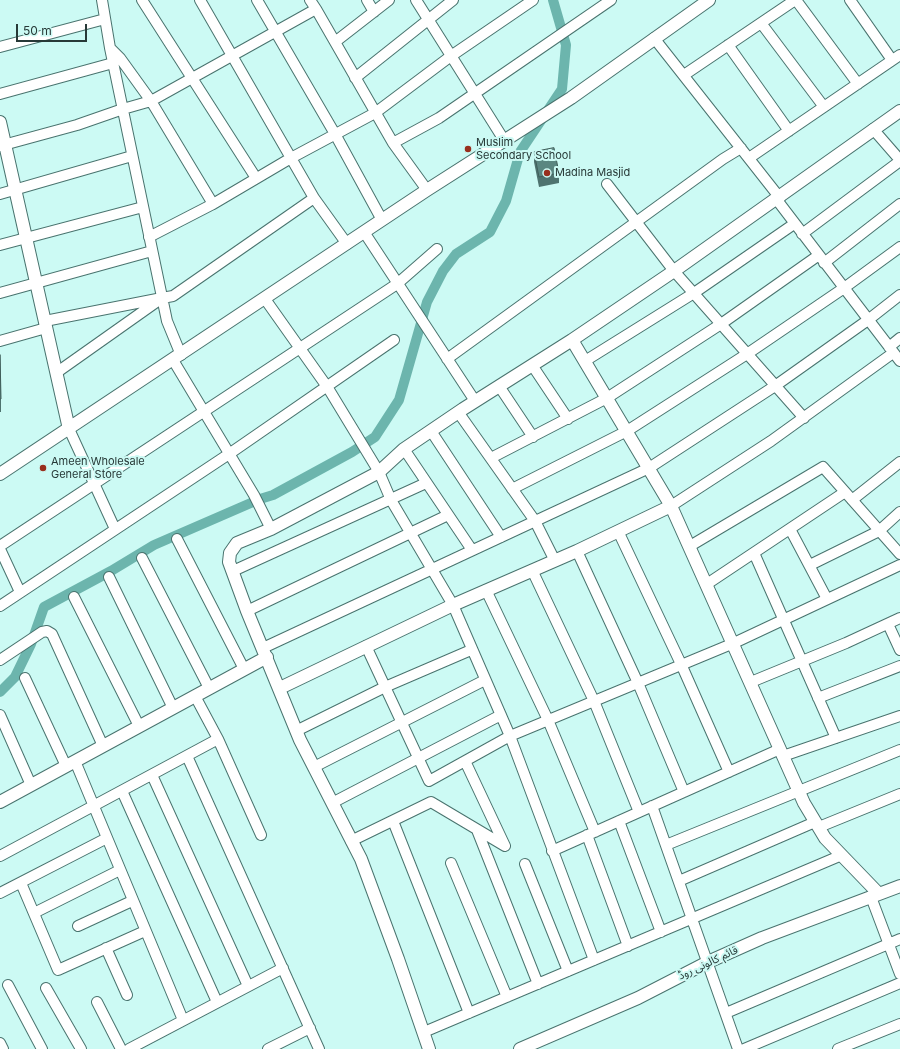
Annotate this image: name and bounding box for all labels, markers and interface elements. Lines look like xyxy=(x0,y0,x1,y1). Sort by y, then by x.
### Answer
scale bar xyxy=(18,16,89,42)
text: 50 m xyxy=(23,23,52,38)
place label: Muslim Secondary School xyxy=(476,136,571,162)
marker: Muslim Secondary School xyxy=(463,144,473,154)
place label: Madina Masjid xyxy=(555,166,630,180)
marker: Madina Masjid xyxy=(542,168,552,178)
place label: Ameen Wholesale General Store xyxy=(51,455,145,481)
marker: Ameen Wholesale General Store xyxy=(38,463,48,473)
street label: قائم کالونی روڈ xyxy=(676,943,740,983)

